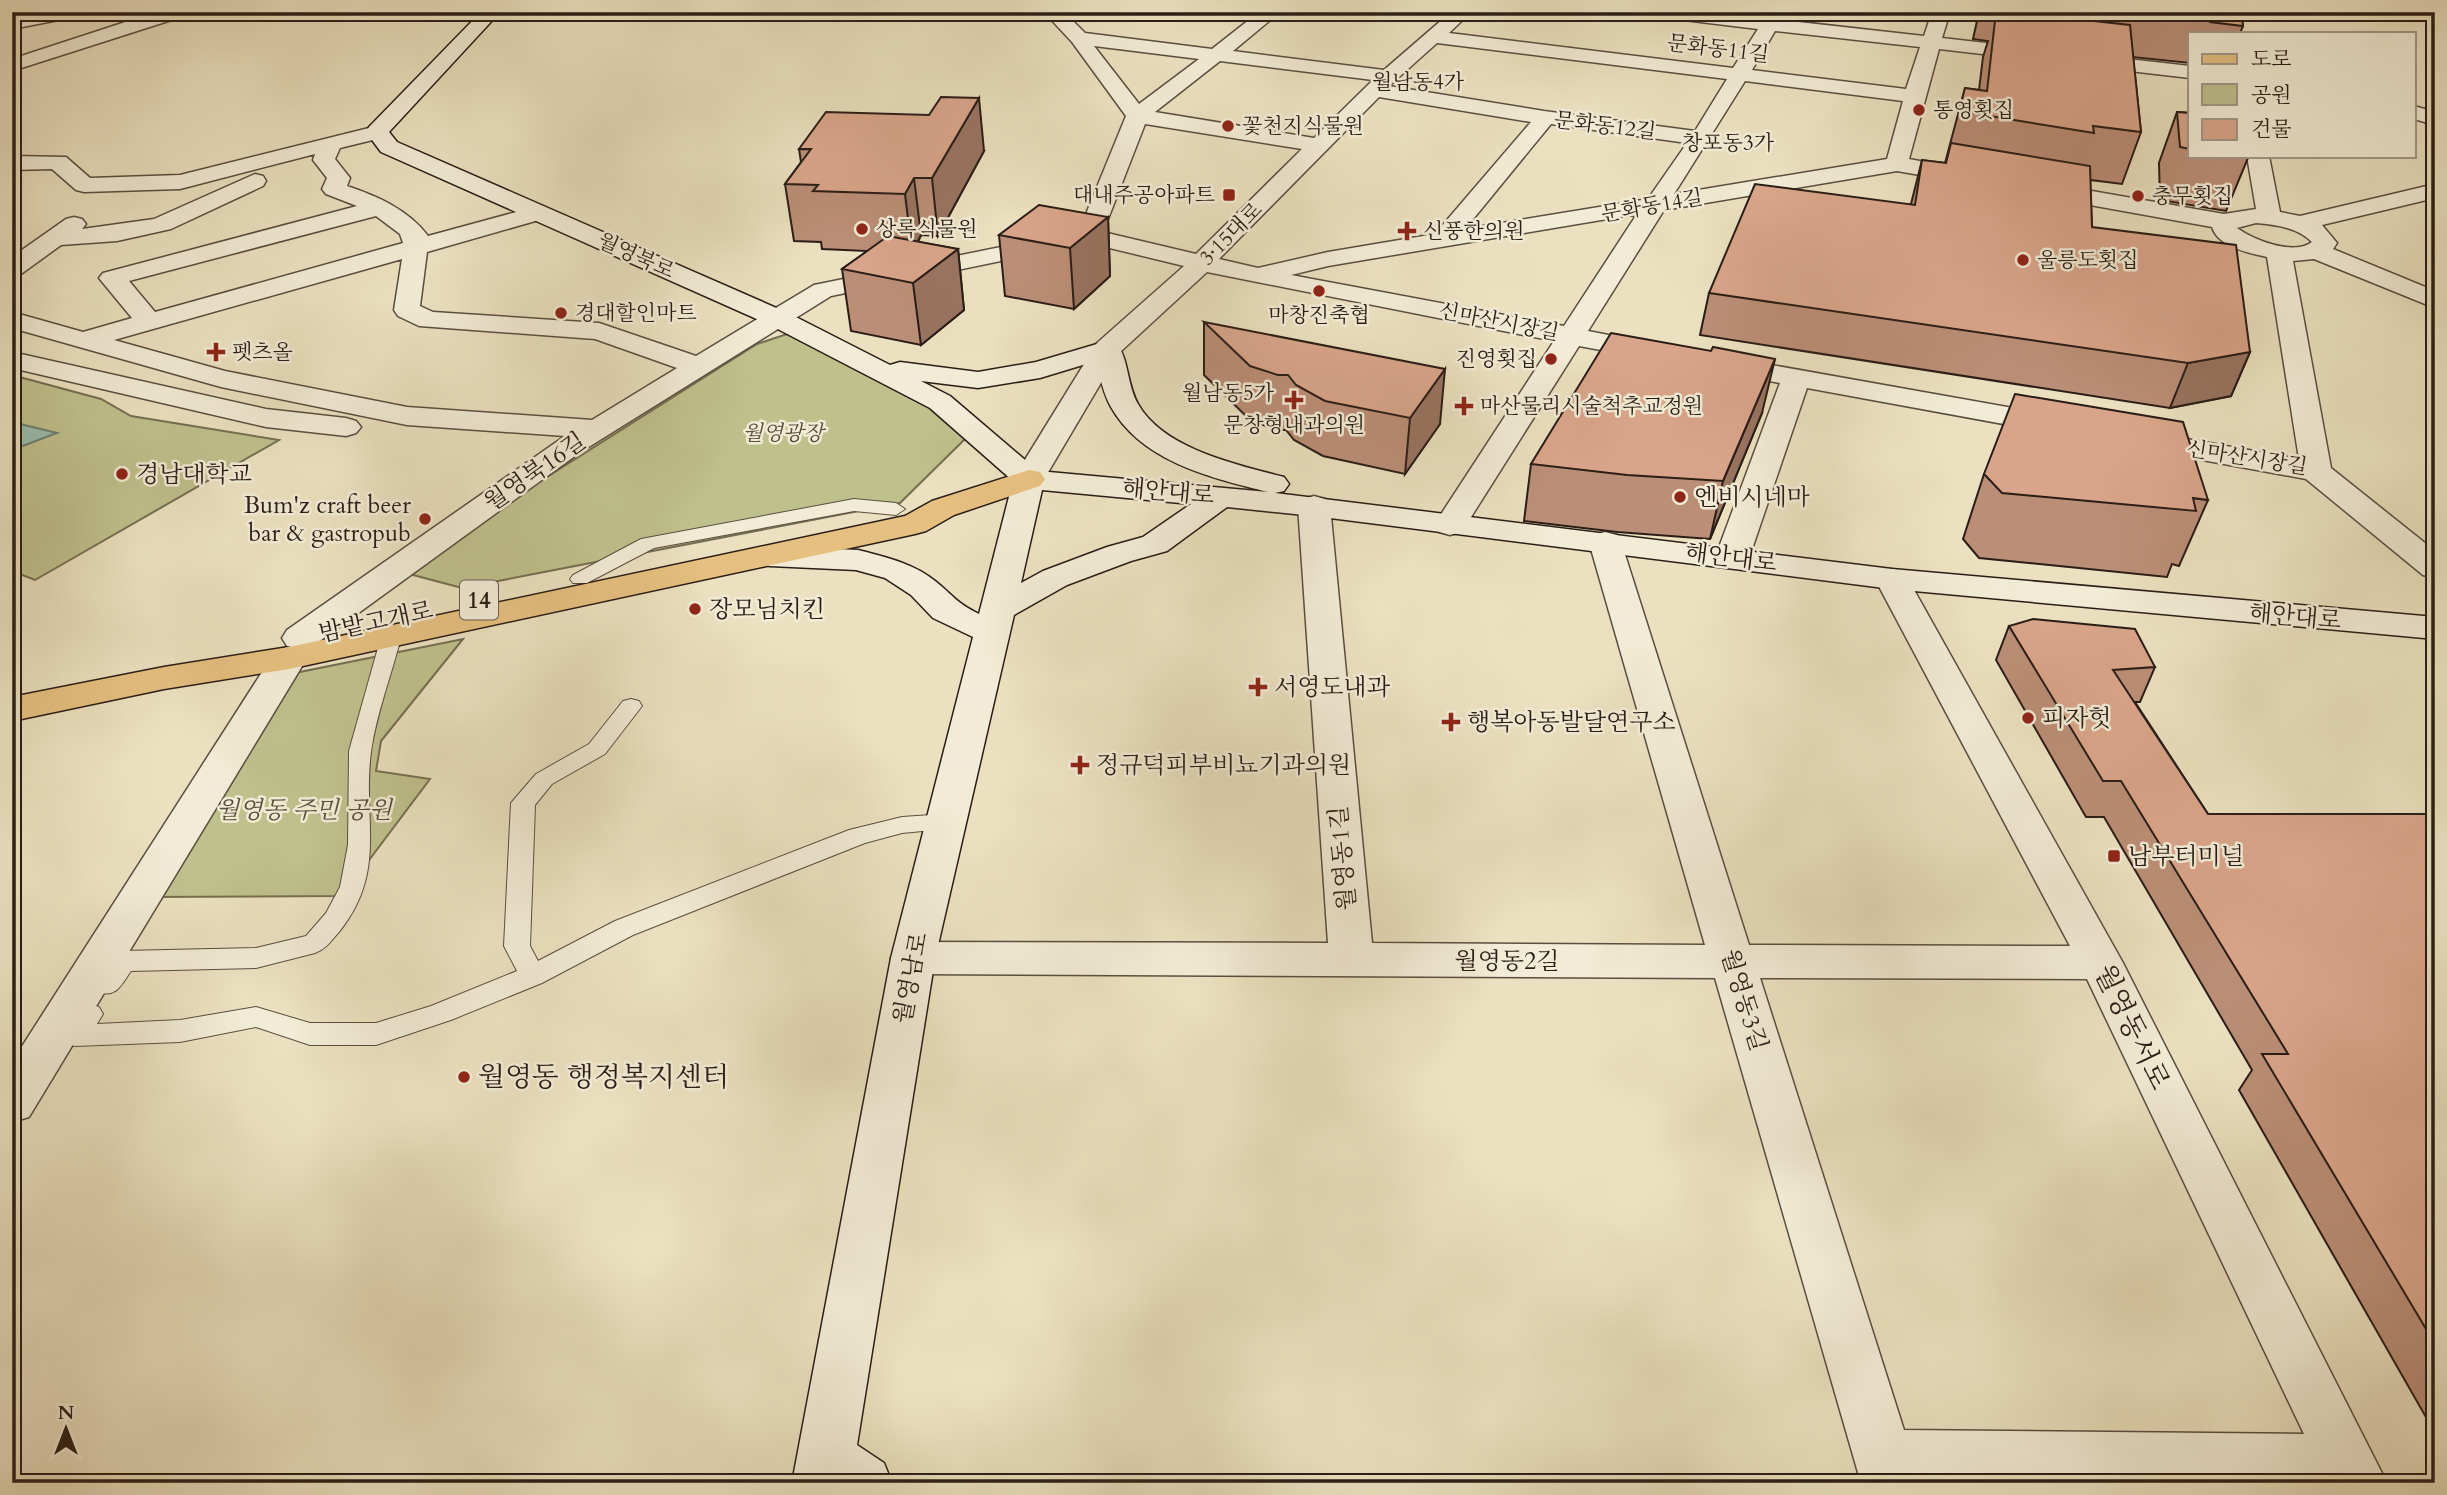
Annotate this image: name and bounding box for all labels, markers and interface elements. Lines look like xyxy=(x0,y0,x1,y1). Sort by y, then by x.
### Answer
street label: 문화동11길 xyxy=(1665,28,1771,70)
legend xyxy=(2188,32,2416,158)
text: 도로 xyxy=(2251,45,2292,74)
district label: 월남동4가 xyxy=(1372,68,1465,97)
text: 공원 xyxy=(2251,81,2292,110)
place label: 통영횟집 xyxy=(1933,96,2014,125)
marker: 통영횟집 xyxy=(1911,102,1927,118)
street label: 문화동12길 xyxy=(1552,105,1658,147)
place label: 꽃천지식물원 xyxy=(1242,112,1364,141)
text: 건물 xyxy=(2251,115,2292,144)
marker: 꽃천지식물원 xyxy=(1220,118,1236,134)
district label: 창포동3가 xyxy=(1682,129,1775,158)
place label: 대내주공아파트 xyxy=(1073,181,1215,210)
place label: 충무횟집 xyxy=(2152,182,2233,211)
street label: 문화동14길 xyxy=(1599,183,1705,229)
marker: 대내주공아파트 xyxy=(1221,187,1237,203)
marker: 충무횟집 xyxy=(2130,188,2146,204)
street label: 3·15대로 xyxy=(1193,196,1269,272)
place label: 상록식물원 xyxy=(876,215,977,244)
place label: 신풍한의원 xyxy=(1423,217,1524,246)
marker: 상록식물원 xyxy=(854,221,870,237)
marker: 신풍한의원 xyxy=(1397,221,1417,241)
street label: 월영북로 xyxy=(593,226,679,286)
place label: 울릉도횟집 xyxy=(2037,246,2138,275)
marker: 울릉도횟집 xyxy=(2015,252,2031,268)
marker: 마창진축협 xyxy=(1311,283,1327,299)
street label: 신마산시장길 xyxy=(1436,296,1562,348)
place label: 경대할인마트 xyxy=(575,299,697,328)
place label: 마창진축협 xyxy=(1268,301,1370,330)
marker: 경대할인마트 xyxy=(553,305,569,321)
place label: 펫츠올 xyxy=(232,338,293,367)
marker: 펫츠올 xyxy=(206,342,226,362)
place label: 진영횟집 xyxy=(1456,345,1537,374)
marker: 진영횟집 xyxy=(1543,351,1559,367)
district label: 월남동5가 xyxy=(1182,379,1275,408)
marker: 문창형내과의원 xyxy=(1284,390,1304,410)
place label: 마산물리시술척추교정원 xyxy=(1480,392,1703,421)
marker: 마산물리시술척추교정원 xyxy=(1454,396,1474,416)
place label: 문창형내과의원 xyxy=(1223,411,1365,440)
park label: 월영광장 xyxy=(742,419,826,448)
street label: 월영북16길 xyxy=(477,425,593,519)
street label: 신마산시장길 xyxy=(2185,434,2309,482)
place label: 경남대학교 xyxy=(136,458,252,491)
marker: 경남대학교 xyxy=(114,466,130,482)
street label: 해안대로 xyxy=(1120,472,1216,512)
place label: 엔비시네마 xyxy=(1694,481,1810,514)
place label: Bum'z craft beer bar & gastropub xyxy=(244,489,411,550)
marker: 엔비시네마 xyxy=(1672,489,1688,505)
marker: Bum'z craft beer bar & gastropub xyxy=(417,511,433,527)
street label: 해안대로 xyxy=(1683,536,1779,580)
road number: 14 xyxy=(460,580,498,620)
place label: 장모님치킨 xyxy=(709,593,825,626)
street label: 밤밭고개로 xyxy=(316,594,436,650)
street label: 해안대로 xyxy=(2247,597,2343,637)
marker: 장모님치킨 xyxy=(687,601,703,617)
place label: 서영도내과 xyxy=(1274,671,1391,704)
marker: 서영도내과 xyxy=(1248,677,1268,697)
place label: 피자헛 xyxy=(2042,702,2112,735)
place label: 행복아동발달연구소 xyxy=(1467,706,1676,739)
marker: 피자헛 xyxy=(2020,710,2036,726)
marker: 행복아동발달연구소 xyxy=(1441,712,1461,732)
place label: 정규덕피부비뇨기과의원 xyxy=(1096,749,1351,782)
marker: 정규덕피부비뇨기과의원 xyxy=(1070,755,1090,775)
park label: 월영동 주민 공원 xyxy=(216,794,394,827)
street label: 월영동1길 xyxy=(1322,804,1364,912)
place label: 남부터미널 xyxy=(2128,840,2244,873)
marker: 남부터미널 xyxy=(2106,848,2122,864)
street label: 월영남로 xyxy=(886,929,936,1027)
street label: 월영동2길 xyxy=(1454,945,1560,978)
street label: 월영동3길 xyxy=(1713,945,1775,1055)
street label: 월영동서로 xyxy=(2085,958,2179,1096)
place label: 월영동 행정복지센터 xyxy=(478,1058,729,1096)
marker: 월영동 행정복지센터 xyxy=(456,1069,472,1085)
north arrow xyxy=(32,1394,102,1464)
text: N xyxy=(58,1400,75,1426)

